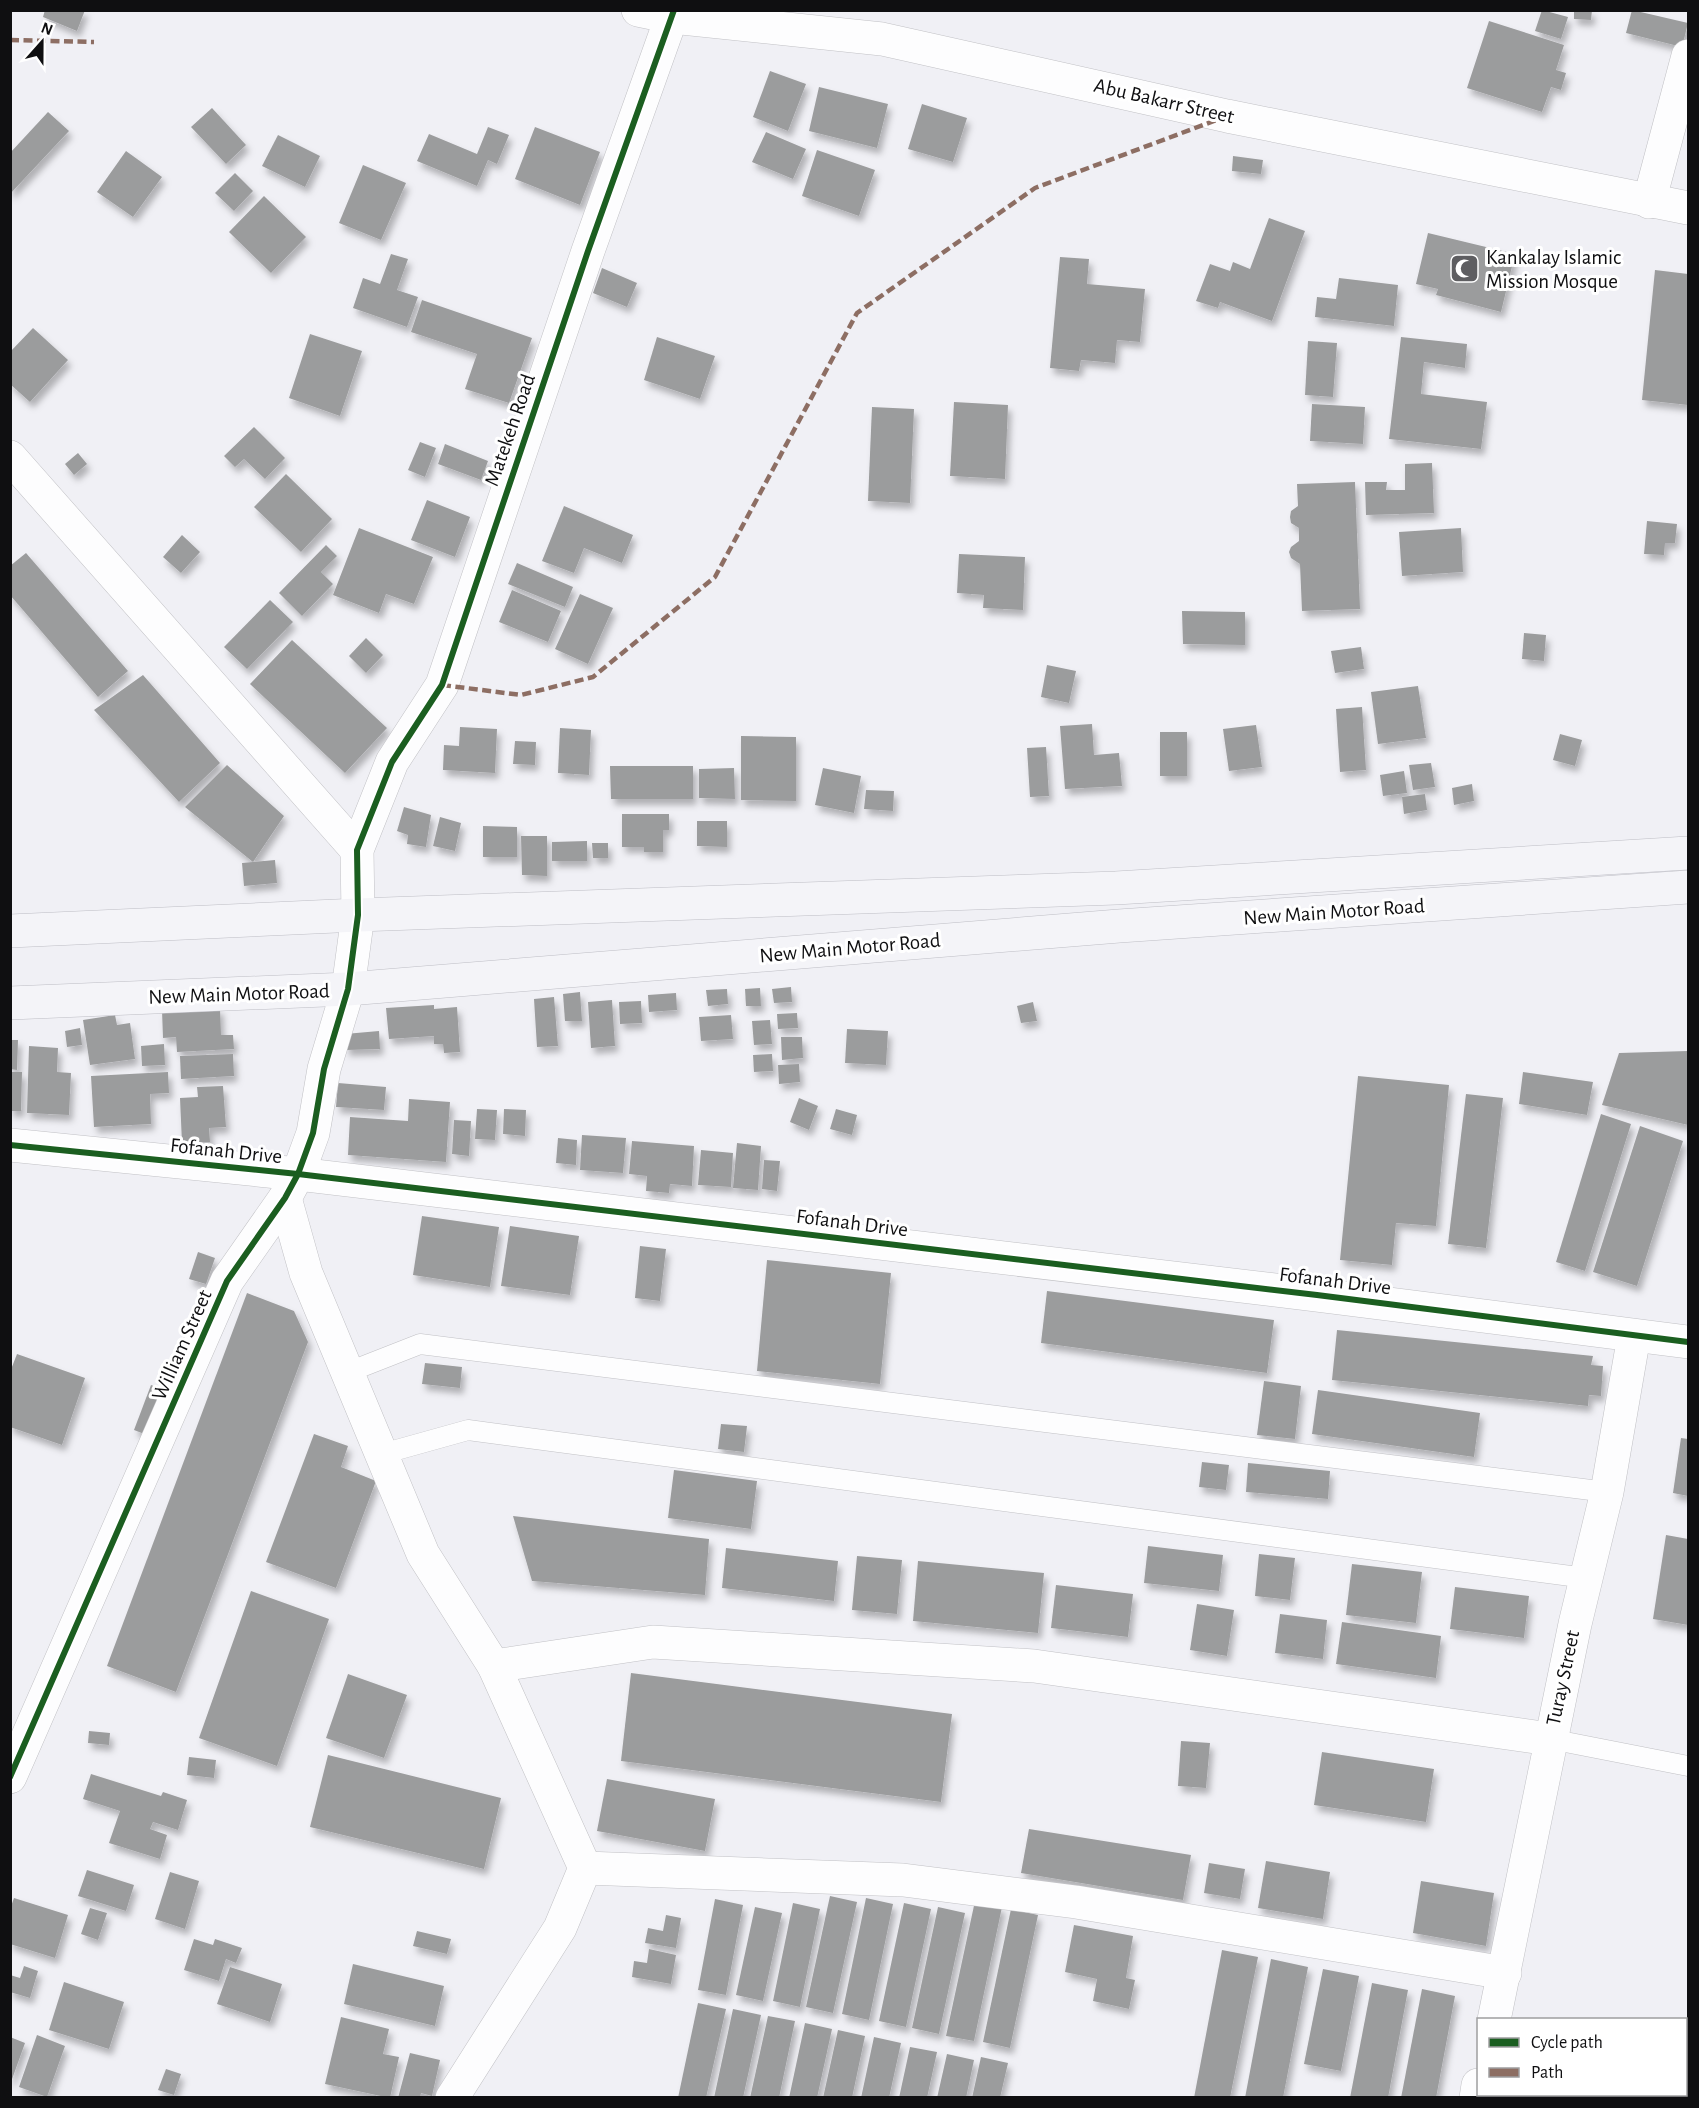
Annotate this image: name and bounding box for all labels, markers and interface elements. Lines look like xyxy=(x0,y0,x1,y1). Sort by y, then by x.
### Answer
north arrow xyxy=(12,12,72,72)
text: N xyxy=(39,19,55,38)
street label: Abu Bakarr Street xyxy=(1092,75,1236,127)
place label: Kankalay Islamic Mission Mosque xyxy=(1486,247,1621,292)
mosque icon: Kankalay Islamic Mission Mosque xyxy=(1449,253,1481,285)
street label: Matekeh Road xyxy=(481,371,539,489)
street label: New Main Motor Road xyxy=(1243,895,1425,929)
street label: New Main Motor Road xyxy=(759,930,942,966)
street label: New Main Motor Road xyxy=(148,980,330,1008)
street label: Fofanah Drive xyxy=(169,1135,283,1167)
street label: Fofanah Drive xyxy=(795,1206,909,1240)
street label: Fofanah Drive xyxy=(1278,1264,1392,1298)
street label: William Street xyxy=(148,1286,216,1403)
street label: Turay Street xyxy=(1543,1628,1583,1728)
legend xyxy=(1477,2018,1687,2096)
text: Cycle path xyxy=(1531,2034,1603,2052)
text: Path xyxy=(1531,2064,1563,2082)

